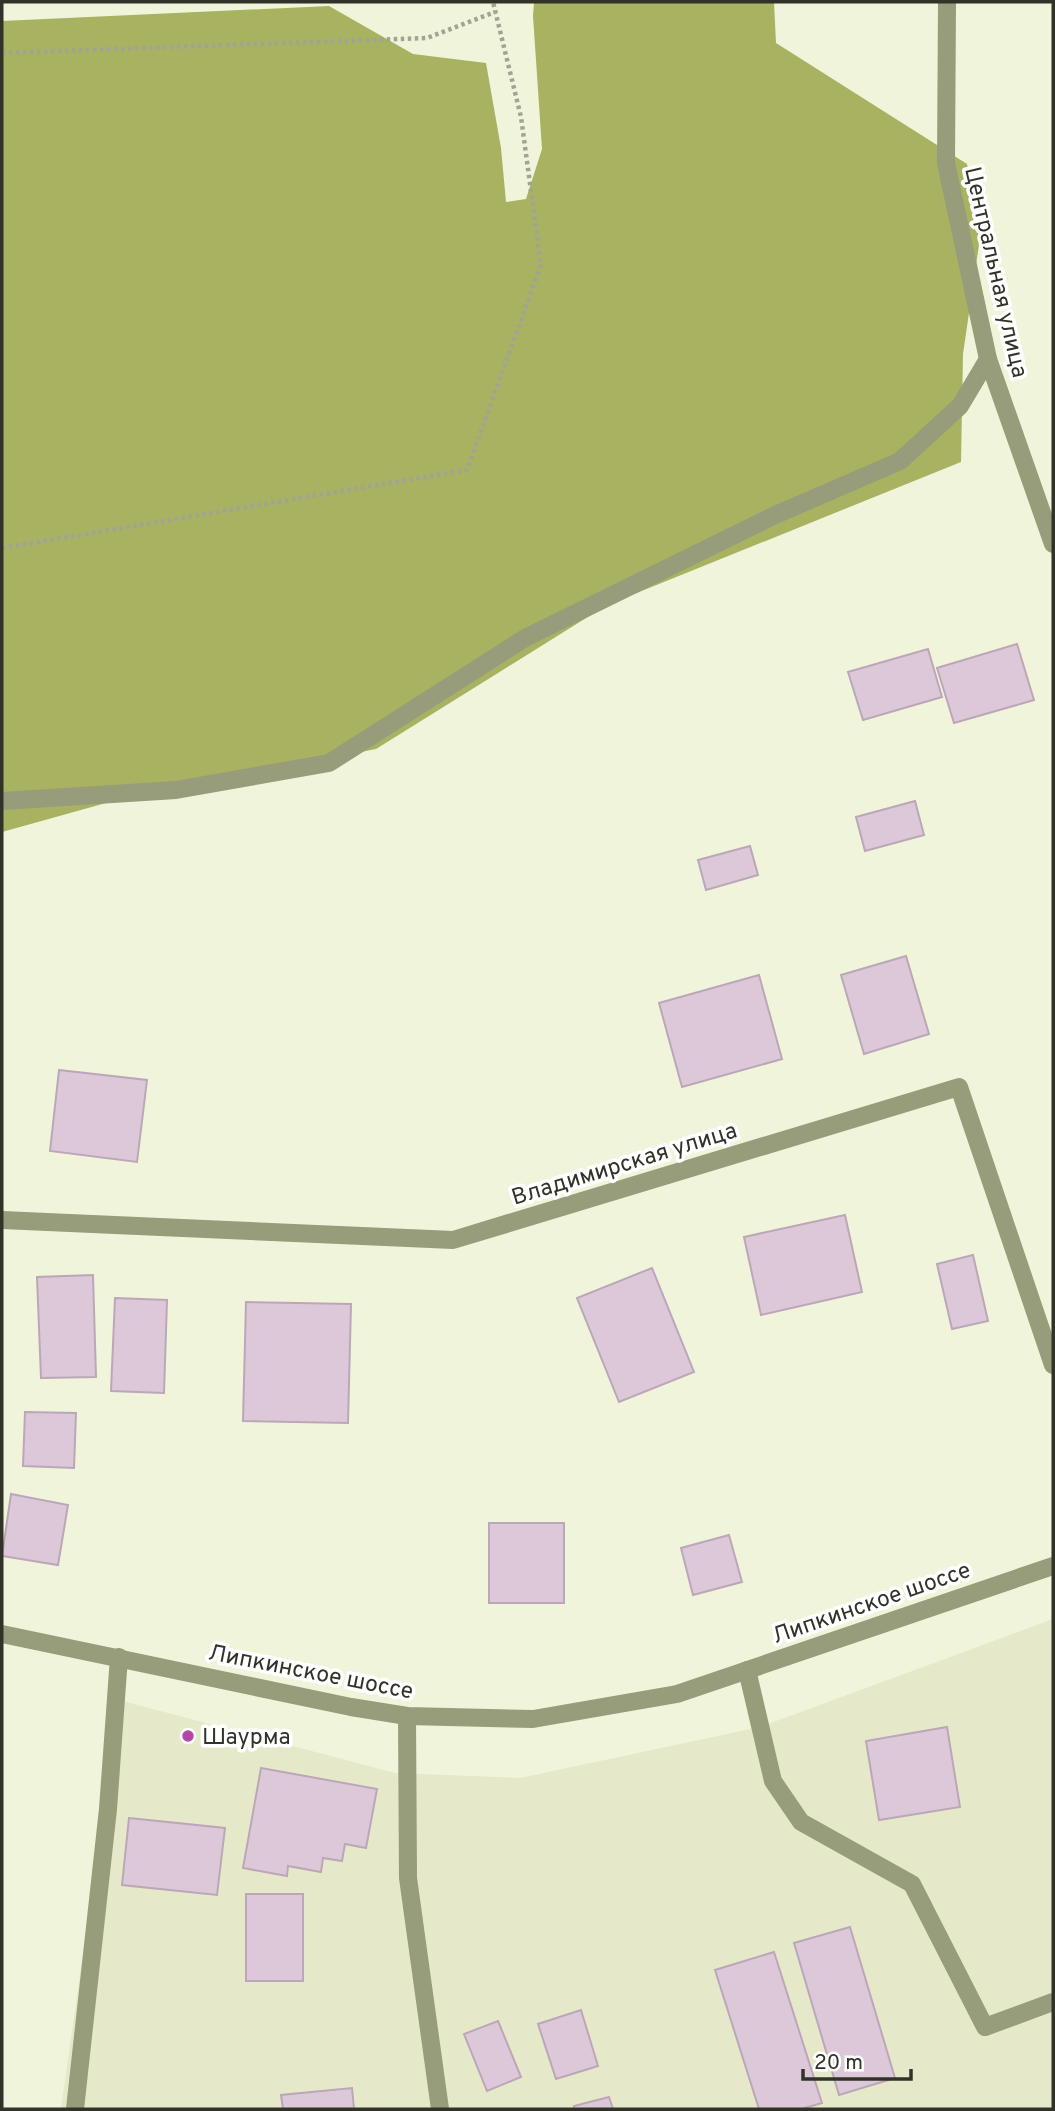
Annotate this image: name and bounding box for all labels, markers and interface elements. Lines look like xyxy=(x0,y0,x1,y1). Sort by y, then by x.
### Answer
street label: Центральная улица xyxy=(956,164,1033,381)
street label: Владимирская улица xyxy=(508,1117,741,1214)
street label: Липкинское шоссе xyxy=(769,1557,975,1652)
street label: Липкинское шоссе xyxy=(206,1639,415,1708)
place label: Шаурма xyxy=(202,1724,291,1753)
marker: Шаурма xyxy=(180,1728,196,1744)
scale bar xyxy=(803,2038,912,2082)
text: 20 m xyxy=(814,2050,863,2077)

